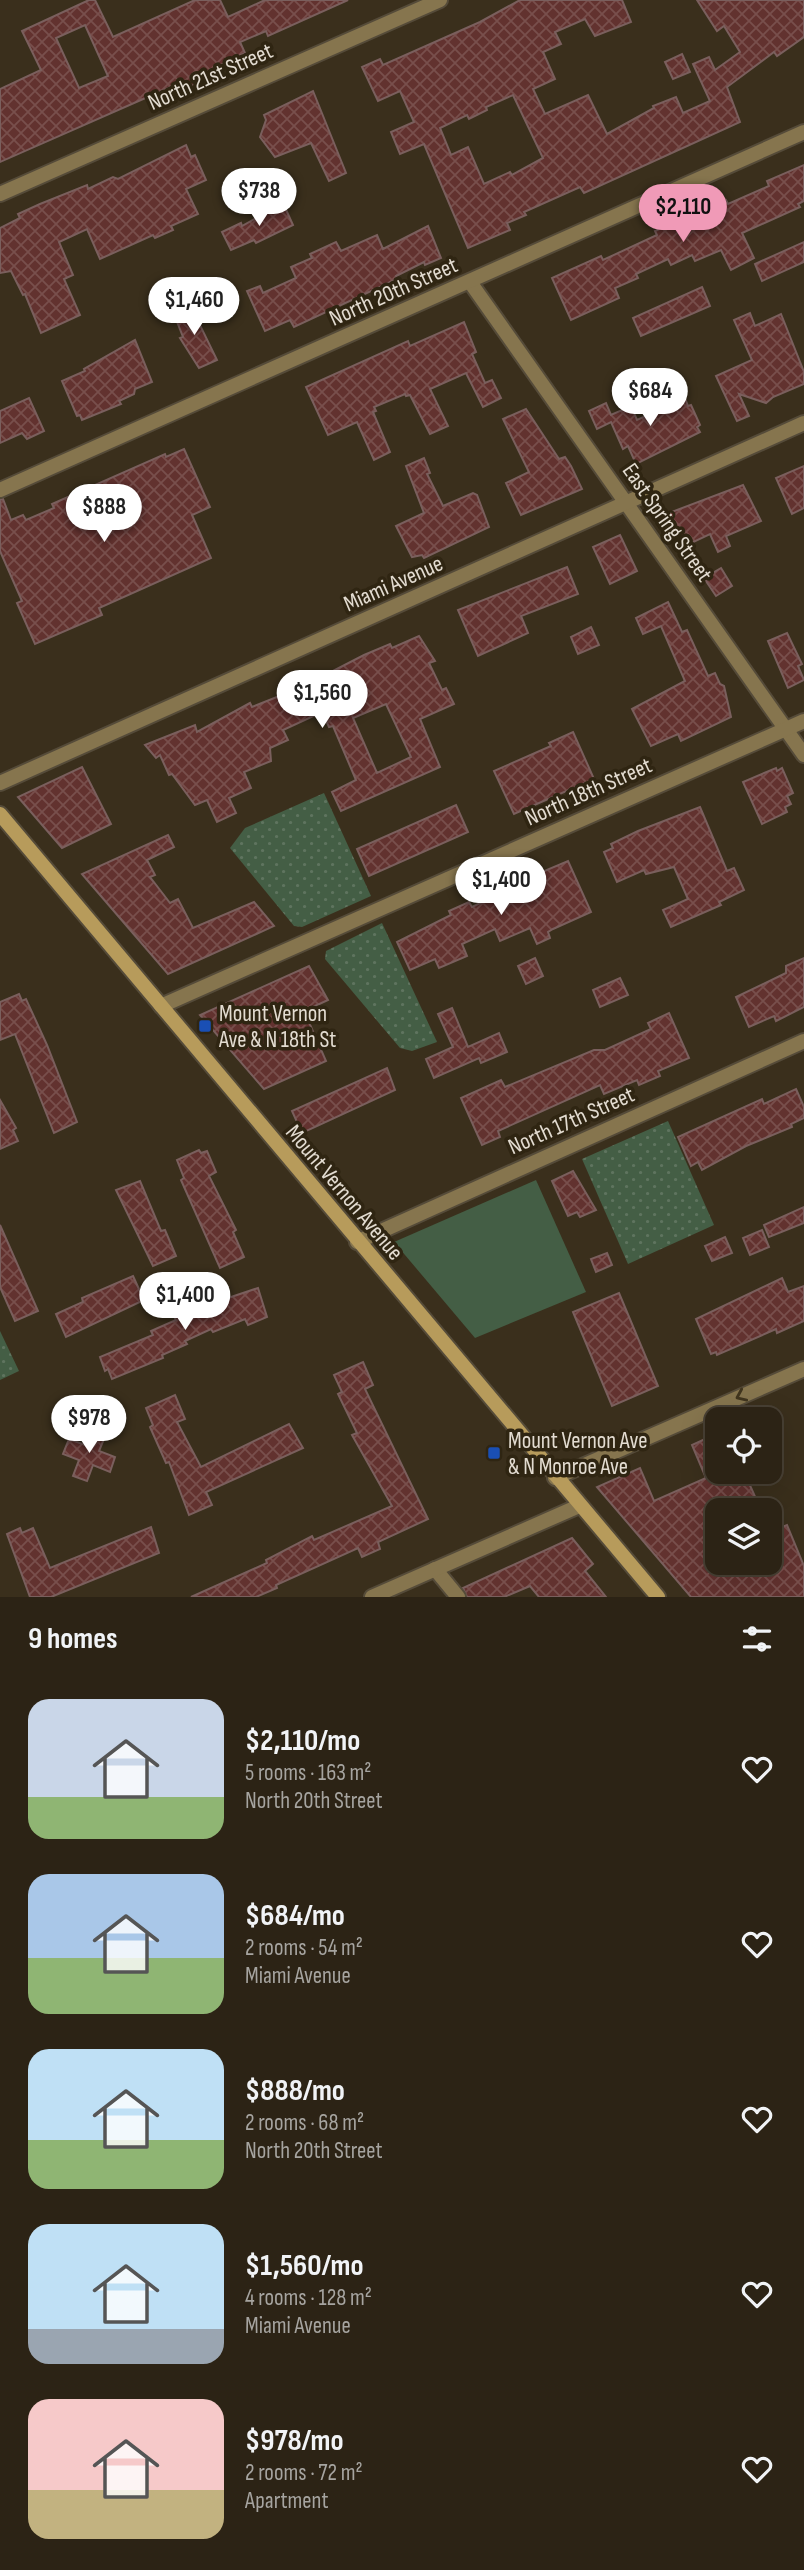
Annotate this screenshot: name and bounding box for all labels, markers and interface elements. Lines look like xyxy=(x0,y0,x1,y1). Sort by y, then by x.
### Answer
street label: North 21st Street xyxy=(144,37,277,117)
pin: $738 xyxy=(218,168,300,228)
text: $738 xyxy=(238,177,280,205)
pin: $2,110 xyxy=(626,184,740,244)
text: $2,110 xyxy=(655,193,711,221)
street label: North 20th Street xyxy=(325,251,462,333)
pin: $1,460 xyxy=(137,278,251,337)
text: $1,460 xyxy=(164,286,224,314)
pin: $684 xyxy=(609,368,691,428)
text: $684 xyxy=(628,377,672,405)
street label: East Spring Street xyxy=(616,458,718,587)
pin: $888 xyxy=(63,484,145,544)
text: $888 xyxy=(82,493,126,521)
street label: Miami Avenue xyxy=(339,550,447,618)
pin: $1,560 xyxy=(265,670,379,730)
text: $1,560 xyxy=(293,679,351,707)
street label: North 18th Street xyxy=(521,751,656,832)
pin: $1,400 xyxy=(444,858,558,917)
text: $1,400 xyxy=(471,866,531,894)
place label: Mount Vernon Ave & N 18th St xyxy=(218,1000,336,1054)
marker: Mount Vernon Ave & N 18th St xyxy=(197,1018,213,1034)
street label: North 17th Street xyxy=(504,1081,639,1161)
street label: Mount Vernon Avenue xyxy=(279,1119,409,1266)
pin: $1,400 xyxy=(128,1272,242,1332)
text: $1,400 xyxy=(155,1281,215,1309)
one-way arrow xyxy=(736,1387,748,1401)
pin: $978 xyxy=(48,1396,130,1455)
text: $978 xyxy=(67,1404,111,1432)
map controls xyxy=(705,1407,782,1575)
button: locate xyxy=(705,1407,782,1484)
place label: Mount Vernon Ave & N Monroe Ave xyxy=(508,1427,647,1481)
marker: Mount Vernon Ave & N Monroe Ave xyxy=(486,1445,502,1461)
button: layers xyxy=(705,1498,782,1575)
icon: filters xyxy=(738,1620,776,1658)
text: 9 homes xyxy=(28,1621,118,1657)
text: $2,110/mo xyxy=(245,1723,360,1759)
icon: home xyxy=(84,1727,168,1811)
icon: heart xyxy=(738,1750,776,1788)
text: 5 rooms · 163 m² xyxy=(245,1759,371,1787)
text: North 20th Street xyxy=(245,1787,382,1815)
text: $684/mo xyxy=(245,1898,345,1934)
icon: home xyxy=(84,1902,168,1986)
icon: heart xyxy=(738,1925,776,1963)
text: 2 rooms · 54 m² xyxy=(245,1934,363,1962)
text: Miami Avenue xyxy=(245,1962,351,1990)
text: $888/mo xyxy=(245,2073,345,2109)
icon: home xyxy=(84,2077,168,2161)
icon: heart xyxy=(738,2100,776,2138)
text: 2 rooms · 68 m² xyxy=(245,2109,364,2137)
text: North 20th Street xyxy=(245,2137,382,2165)
text: $1,560/mo xyxy=(245,2248,364,2284)
icon: home xyxy=(84,2252,168,2336)
icon: heart xyxy=(738,2275,776,2313)
text: 4 rooms · 128 m² xyxy=(245,2284,372,2312)
text: Miami Avenue xyxy=(245,2312,351,2340)
text: $978/mo xyxy=(245,2423,344,2459)
icon: home xyxy=(84,2427,168,2511)
icon: heart xyxy=(738,2450,776,2488)
text: 2 rooms · 72 m² xyxy=(245,2459,363,2487)
text: Apartment xyxy=(245,2487,329,2515)

